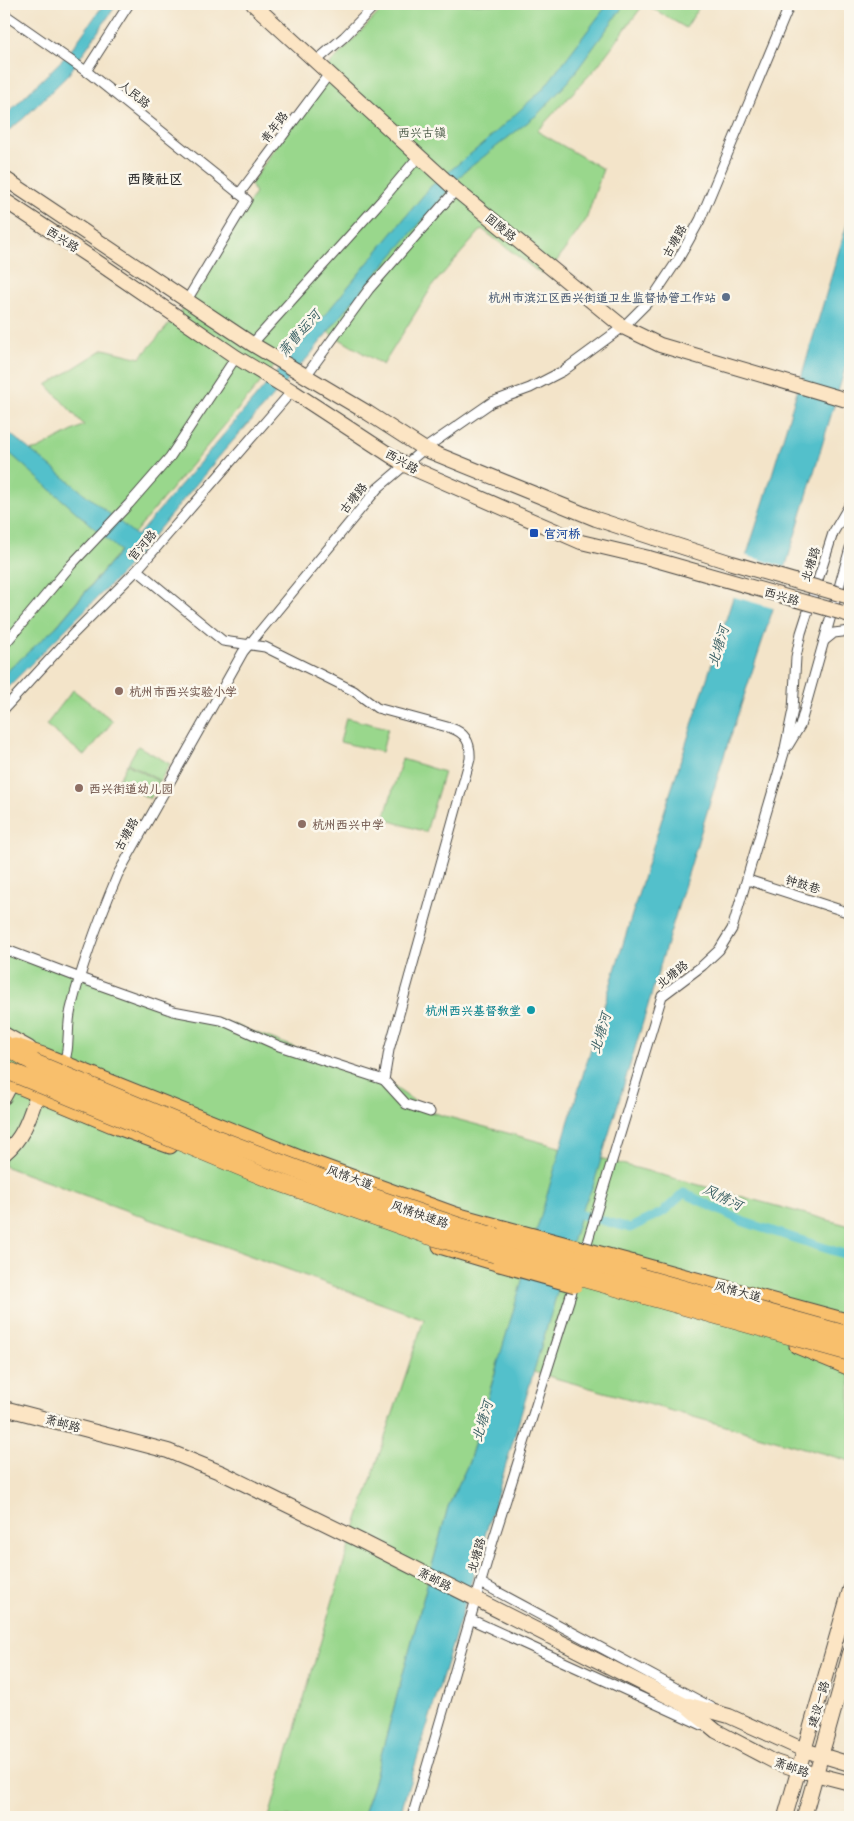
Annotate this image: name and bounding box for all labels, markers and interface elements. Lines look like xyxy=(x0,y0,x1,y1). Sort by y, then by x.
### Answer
street label: 人民路 xyxy=(116,77,154,111)
street label: 青年路 xyxy=(257,108,291,146)
park label: 西兴古镇 xyxy=(398,125,446,140)
district label: 西陵社区 xyxy=(127,170,183,188)
street label: 固陵路 xyxy=(482,210,520,244)
street label: 古塘路 xyxy=(659,222,689,260)
street label: 西兴路 xyxy=(44,223,82,255)
place label: 杭州市滨江区西兴街道卫生监督协管工作站 xyxy=(488,290,716,305)
marker: 杭州市滨江区西兴街道卫生监督协管工作站 xyxy=(720,291,732,303)
water label: 萧曹运河 xyxy=(274,304,325,360)
street label: 西兴路 xyxy=(383,446,421,476)
street label: 古塘路 xyxy=(336,479,370,517)
street label: 官河路 xyxy=(125,526,159,564)
place label: 官河桥 xyxy=(544,526,581,541)
marker: 官河桥 xyxy=(528,527,540,539)
street label: 北塘路 xyxy=(797,545,823,583)
street label: 西兴路 xyxy=(763,584,801,608)
water label: 北塘河 xyxy=(703,621,733,669)
place label: 杭州市西兴实验小学 xyxy=(129,684,237,699)
marker: 杭州市西兴实验小学 xyxy=(113,685,125,697)
place label: 西兴街道幼儿园 xyxy=(89,781,173,796)
marker: 西兴街道幼儿园 xyxy=(73,782,85,794)
street label: 古塘路 xyxy=(111,815,141,853)
place label: 杭州西兴中学 xyxy=(312,817,384,832)
marker: 杭州西兴中学 xyxy=(296,818,308,830)
street label: 钟鼓巷 xyxy=(784,872,822,896)
street label: 北塘路 xyxy=(653,957,691,991)
place label: 杭州西兴基督教堂 xyxy=(425,1003,521,1018)
marker: 杭州西兴基督教堂 xyxy=(525,1004,537,1016)
water label: 北塘河 xyxy=(585,1008,615,1056)
street label: 风情大道 xyxy=(325,1162,375,1192)
water label: 风情河 xyxy=(700,1180,748,1215)
street label: 风情快速路 xyxy=(389,1197,451,1231)
street label: 风情大道 xyxy=(713,1278,763,1304)
water label: 北塘河 xyxy=(467,1396,497,1444)
street label: 萧邮路 xyxy=(44,1411,82,1435)
street label: 北塘路 xyxy=(464,1536,488,1574)
street label: 萧邮路 xyxy=(416,1564,454,1594)
street label: 建设一路 xyxy=(804,1679,832,1729)
street label: 萧邮路 xyxy=(773,1754,811,1780)

